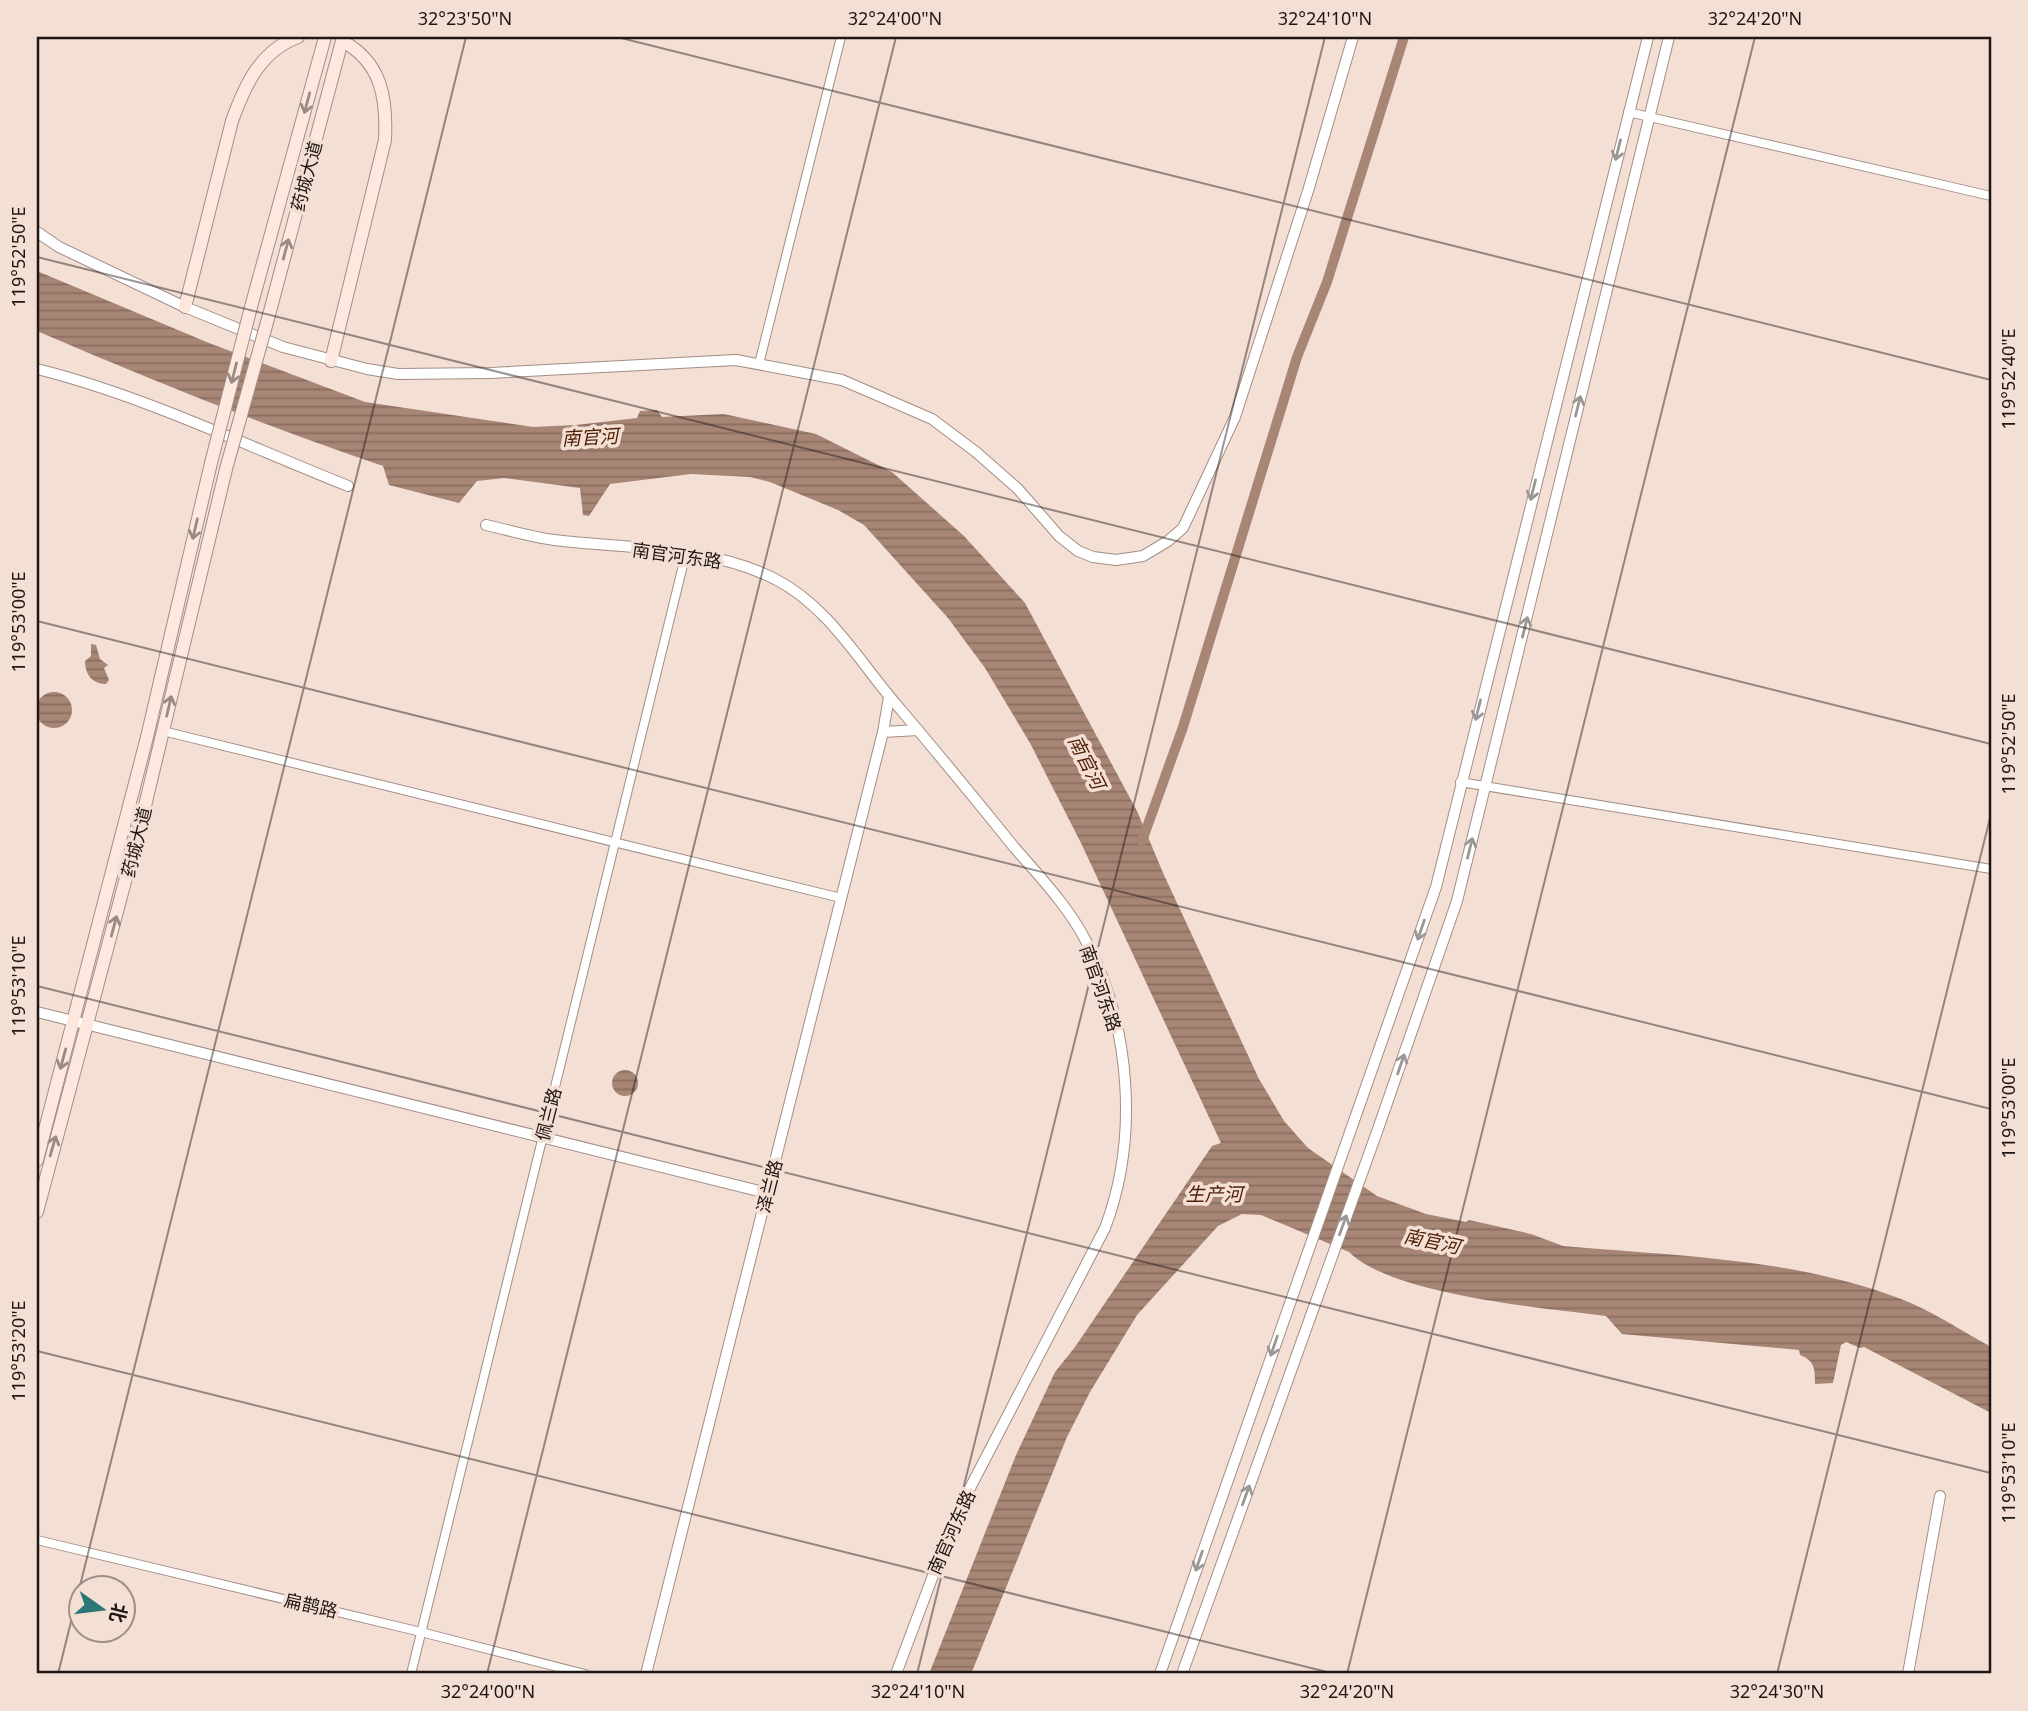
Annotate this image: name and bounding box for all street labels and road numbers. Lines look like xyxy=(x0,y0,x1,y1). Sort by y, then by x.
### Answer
street label: 药城大道 xyxy=(285,138,327,214)
street label: 南官河东路 xyxy=(631,537,723,573)
street label: 药城大道 xyxy=(116,804,156,880)
street label: 南官河东路 xyxy=(1075,942,1127,1034)
street label: 佩兰路 xyxy=(530,1085,566,1143)
street label: 泽兰路 xyxy=(751,1157,787,1215)
street label: 南官河东路 xyxy=(922,1486,980,1578)
street label: 扁鹊路 xyxy=(282,1587,340,1623)

